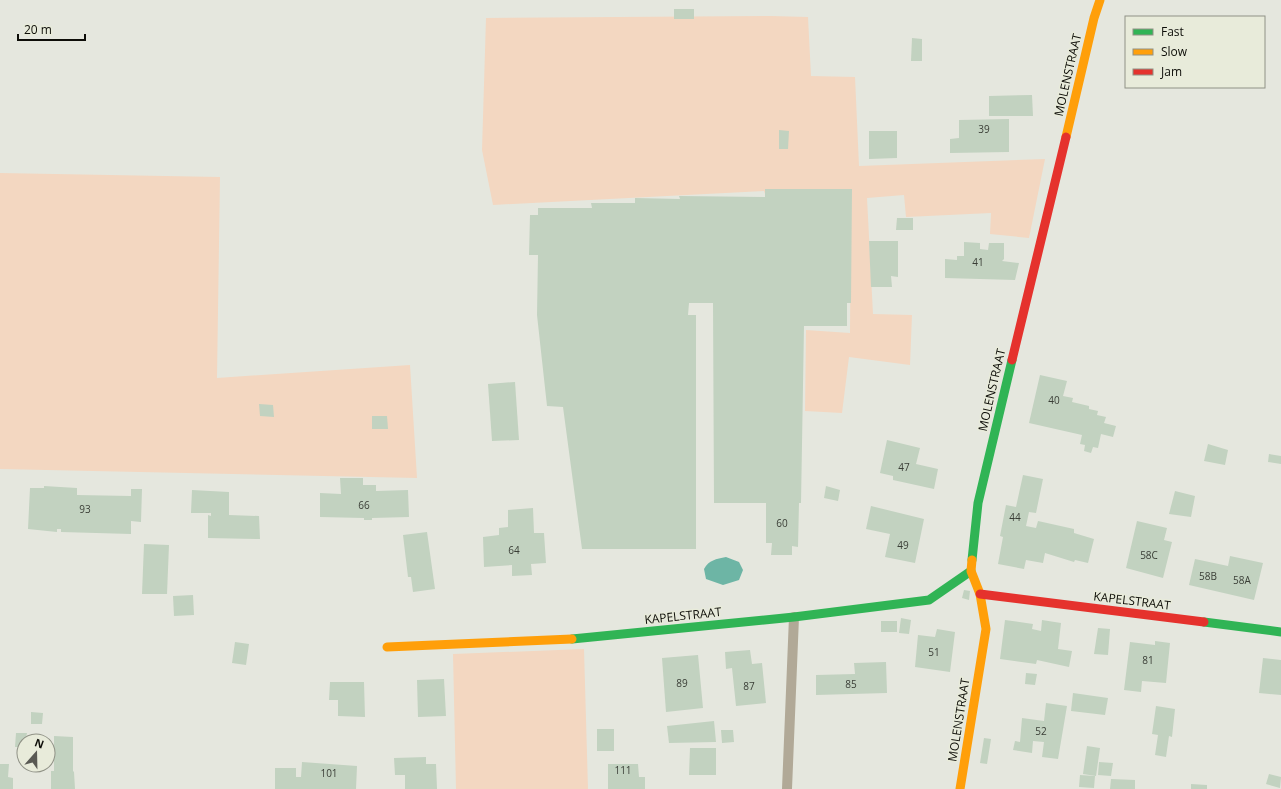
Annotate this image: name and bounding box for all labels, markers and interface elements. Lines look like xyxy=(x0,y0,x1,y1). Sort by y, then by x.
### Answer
scale bar xyxy=(18,16,85,42)
legend xyxy=(1125,16,1265,88)
text: 20 m xyxy=(24,21,52,38)
text: Fast xyxy=(1161,23,1184,40)
street label: MOLENSTRAAT xyxy=(1050,31,1085,118)
text: Slow xyxy=(1161,43,1188,60)
text: Jam xyxy=(1160,63,1182,80)
house number: 39 xyxy=(978,122,990,136)
house number: 41 xyxy=(972,255,984,269)
street label: MOLENSTRAAT xyxy=(974,346,1009,433)
house number: 40 xyxy=(1048,393,1060,407)
house number: 47 xyxy=(898,460,910,474)
house number: 66 xyxy=(358,498,370,512)
house number: 93 xyxy=(79,502,91,516)
house number: 44 xyxy=(1009,510,1021,524)
house number: 60 xyxy=(776,516,788,530)
house number: 49 xyxy=(897,538,909,552)
house number: 64 xyxy=(508,543,520,557)
house number: 58C xyxy=(1140,548,1158,562)
house number: 58B xyxy=(1199,569,1217,583)
house number: 58A xyxy=(1233,573,1252,587)
street label: KAPELSTRAAT xyxy=(1093,587,1172,614)
street label: KAPELSTRAAT xyxy=(644,603,723,628)
house number: 51 xyxy=(928,645,940,659)
house number: 81 xyxy=(1142,653,1154,667)
house number: 89 xyxy=(676,676,688,690)
street label: MOLENSTRAAT xyxy=(944,676,974,763)
house number: 85 xyxy=(845,677,857,691)
house number: 87 xyxy=(743,679,755,693)
house number: 52 xyxy=(1035,724,1047,738)
north arrow xyxy=(16,733,56,773)
text: N xyxy=(33,735,46,752)
house number: 111 xyxy=(614,763,632,777)
house number: 101 xyxy=(320,766,338,780)

